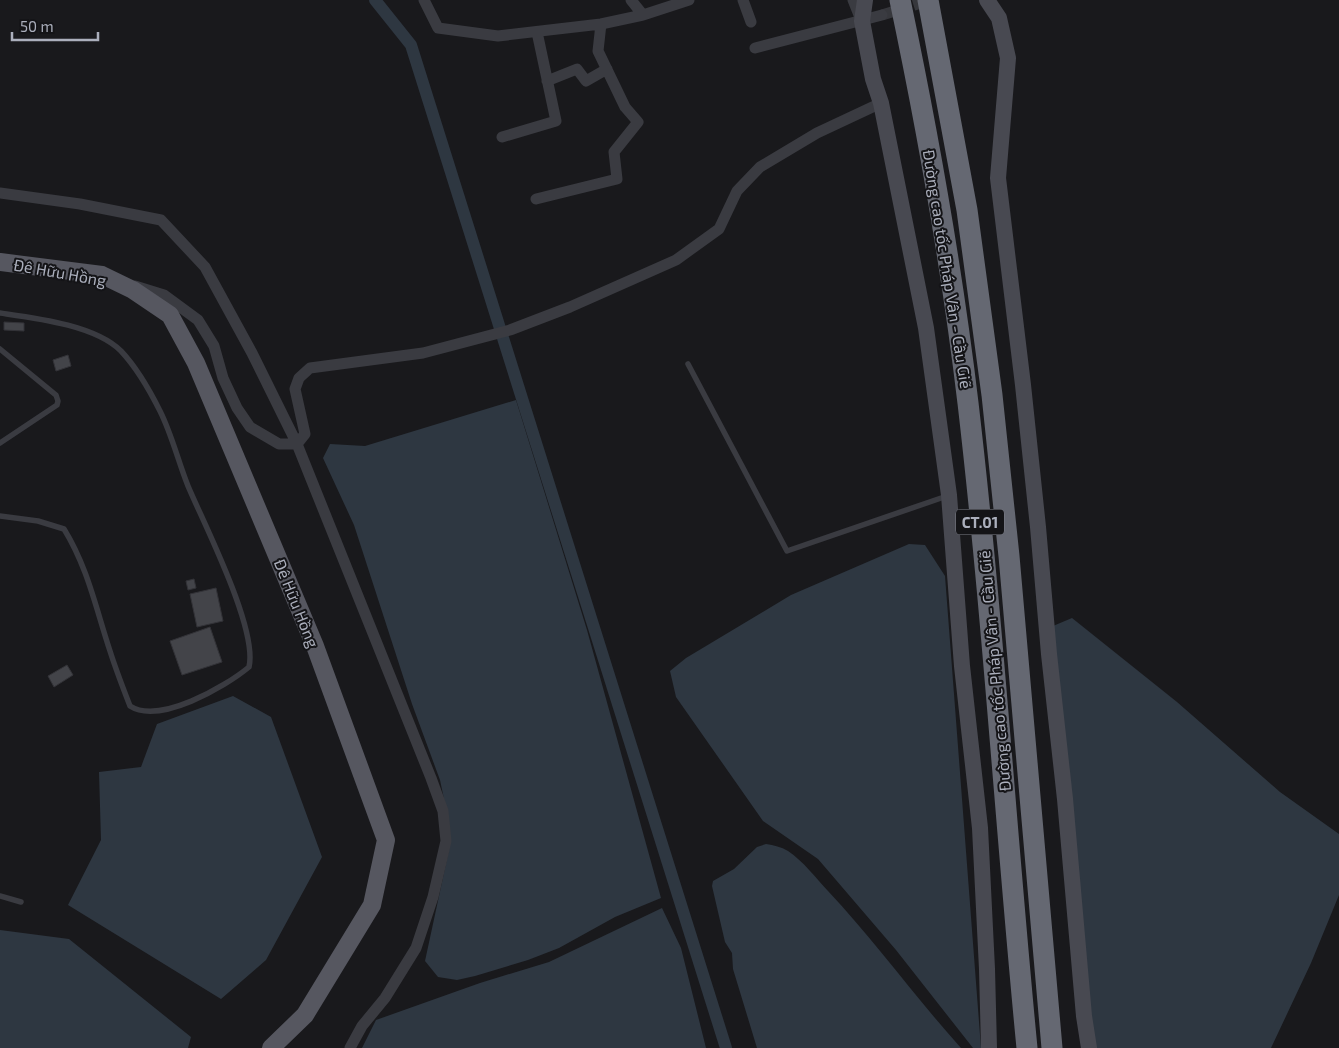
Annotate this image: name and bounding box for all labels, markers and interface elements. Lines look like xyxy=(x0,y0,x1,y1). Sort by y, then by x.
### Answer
scale bar xyxy=(12,10,99,42)
text: 50 m xyxy=(20,17,54,35)
street label: Đường cao tốc Pháp Vân - Cầu Giẽ xyxy=(920,148,976,390)
street label: Đê Hữu Hồng xyxy=(12,255,108,290)
road number: CT.01 xyxy=(956,510,1004,534)
street label: Đường cao tốc Pháp Vân - Cầu Giẽ xyxy=(974,550,1014,792)
street label: Đê Hữu Hồng xyxy=(271,556,323,650)

